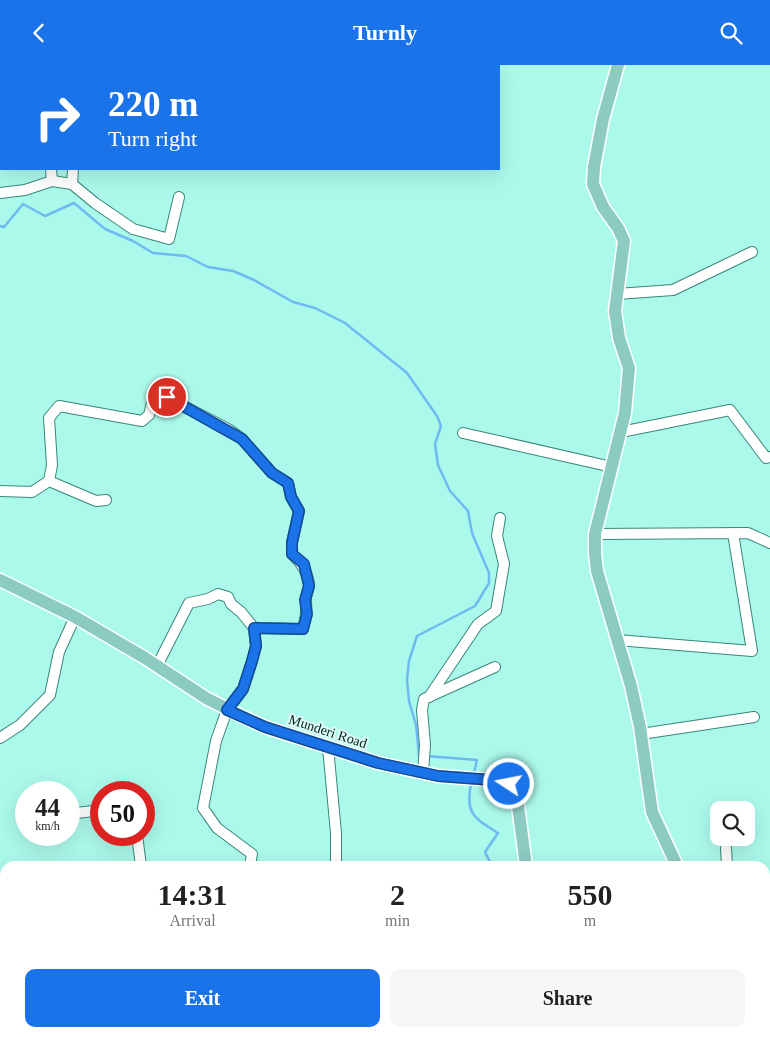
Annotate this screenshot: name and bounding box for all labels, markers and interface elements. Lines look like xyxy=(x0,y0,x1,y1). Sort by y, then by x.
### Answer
icon: back xyxy=(25,19,53,47)
icon: search xyxy=(717,19,745,47)
text: Turnly xyxy=(353,20,417,45)
icon: right xyxy=(25,85,90,150)
text: 220 m xyxy=(108,85,198,124)
text: Turn right xyxy=(108,126,197,151)
pin xyxy=(146,376,188,418)
icon: arrive xyxy=(153,383,181,411)
street label: Munderi Road xyxy=(287,712,369,751)
position arrow xyxy=(482,757,534,809)
speed limit sign: 50 xyxy=(90,781,155,846)
text: 44 xyxy=(35,794,60,821)
map controls xyxy=(710,801,755,846)
button: search xyxy=(710,801,755,846)
text: km/h xyxy=(35,819,60,833)
text: 14:31 xyxy=(158,878,228,911)
text: 2 xyxy=(390,878,405,911)
text: 550 xyxy=(567,878,612,911)
text: Arrival xyxy=(169,912,216,929)
text: min xyxy=(385,912,410,929)
text: m xyxy=(584,912,596,929)
button: Exit xyxy=(25,969,380,1027)
button: Share xyxy=(390,969,745,1027)

